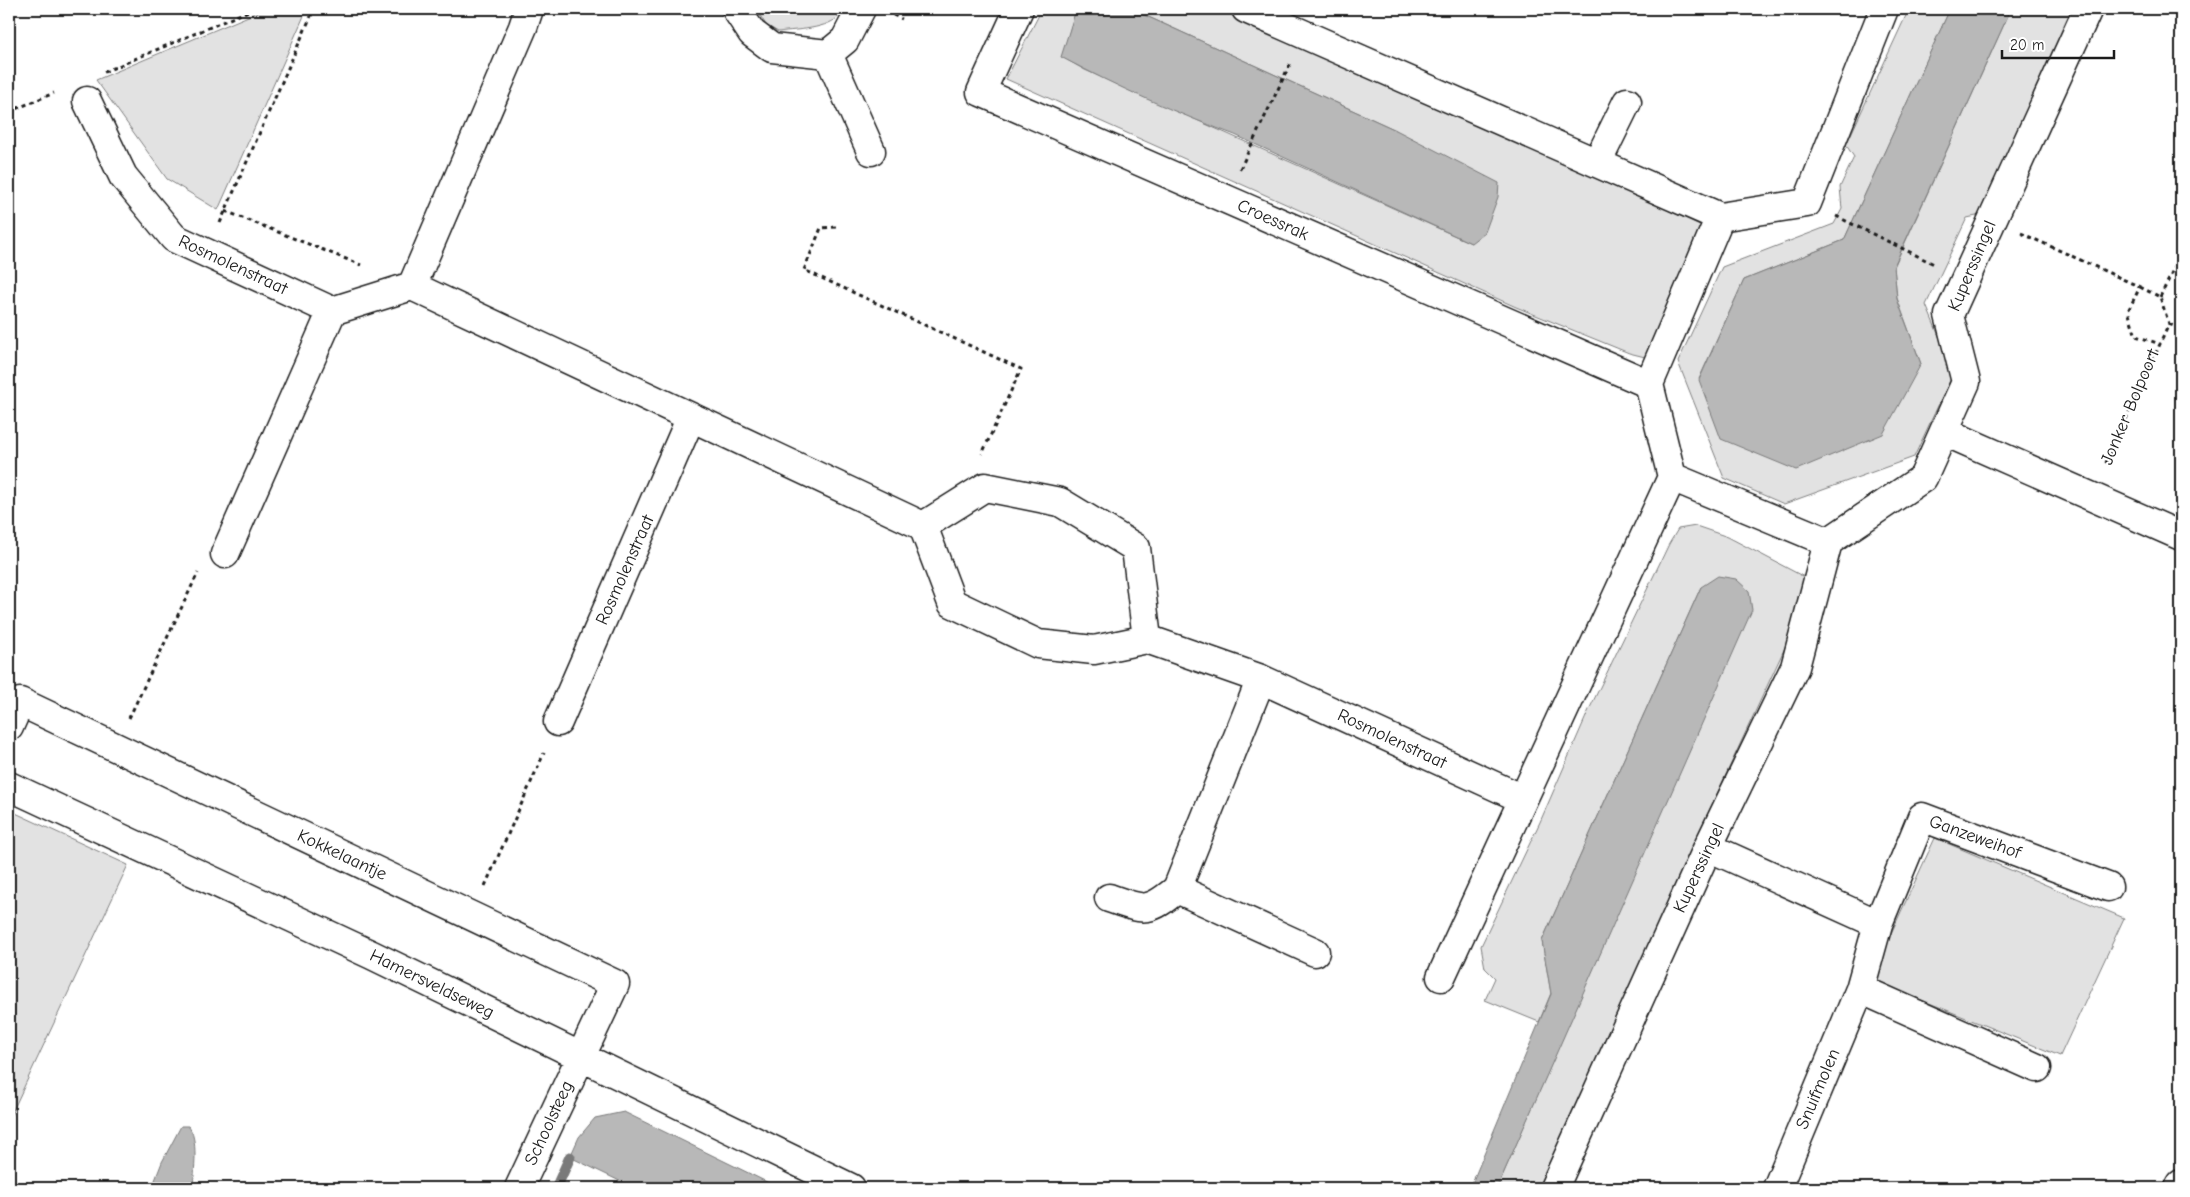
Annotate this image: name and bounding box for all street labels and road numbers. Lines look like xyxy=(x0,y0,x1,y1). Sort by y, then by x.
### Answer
street label: Croessrak xyxy=(1234,195,1312,245)
street label: Kuperssingel xyxy=(1943,217,2001,315)
street label: Rosmolenstraat xyxy=(175,231,292,300)
street label: Jonker Bolpoort xyxy=(2096,345,2164,468)
street label: Rosmolenstraat xyxy=(591,511,659,628)
street label: Rosmolenstraat xyxy=(1334,705,1451,774)
street label: Ganzeweihof xyxy=(1926,811,2025,864)
street label: Kuperssingel xyxy=(1669,820,1729,916)
street label: Kokkelaantje xyxy=(294,825,390,885)
street label: Hamersveldseweg xyxy=(366,945,498,1023)
street label: Snuifmolen xyxy=(1792,1046,1844,1132)
street label: Schoolsteeg xyxy=(520,1077,578,1169)

